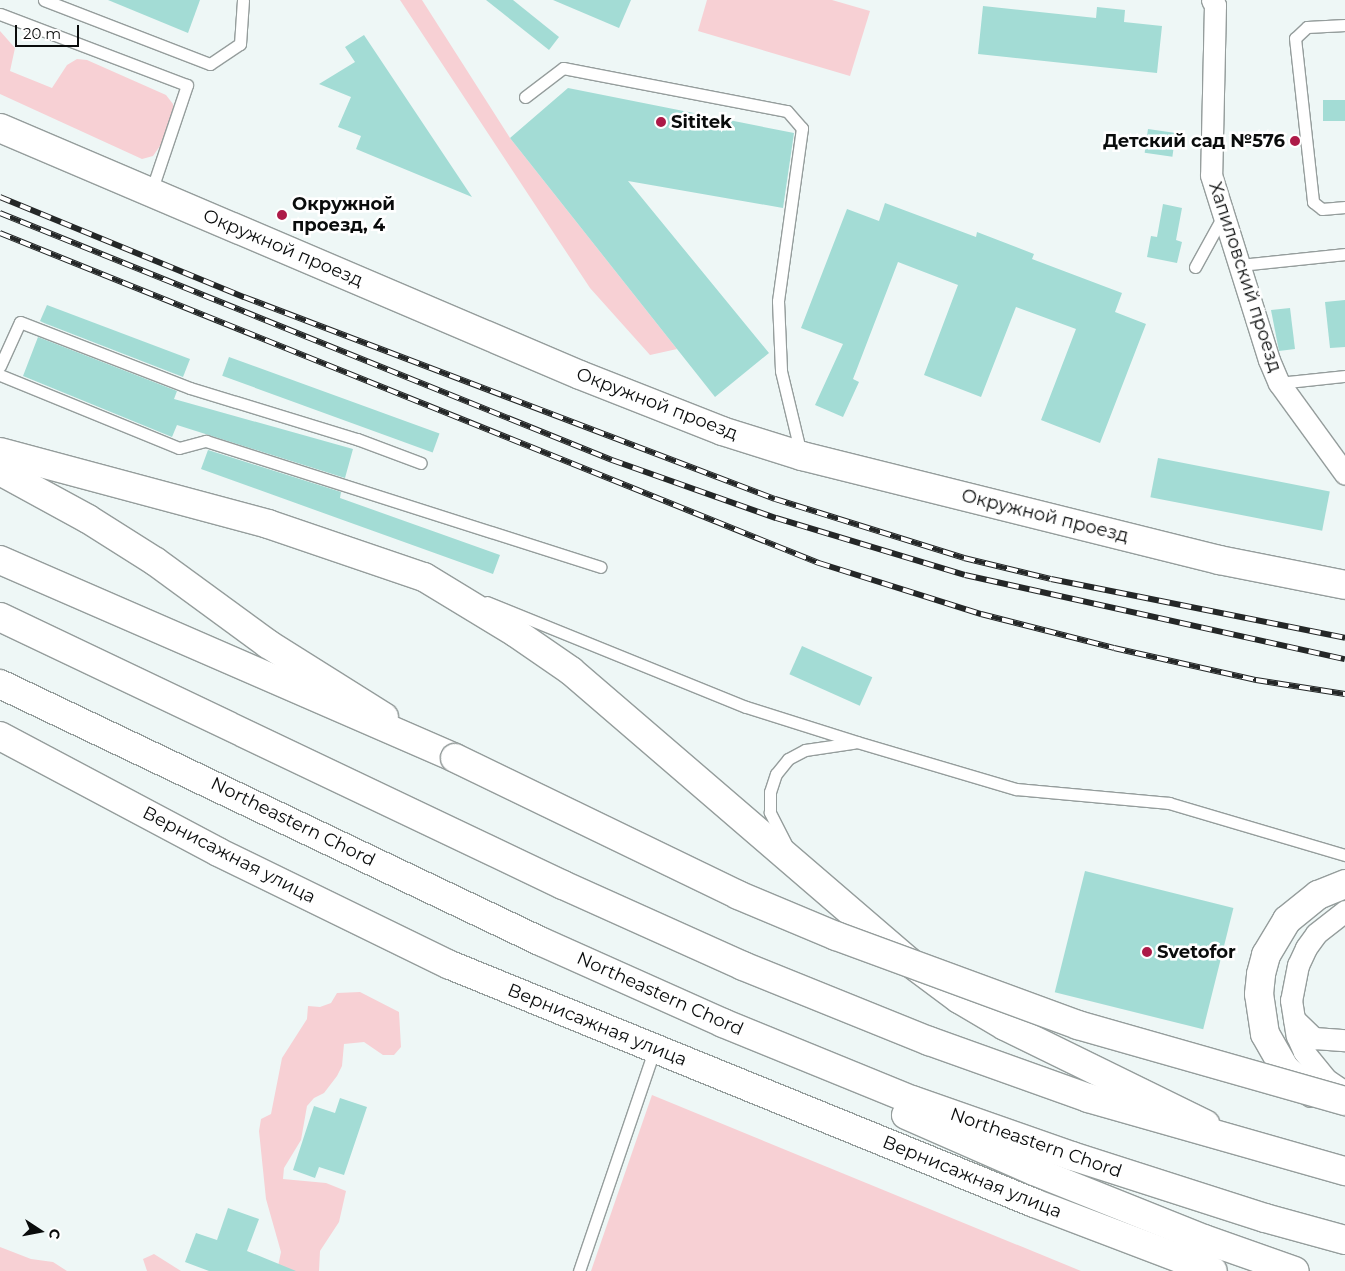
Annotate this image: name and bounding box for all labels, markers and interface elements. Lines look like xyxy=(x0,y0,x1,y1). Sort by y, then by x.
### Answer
scale bar xyxy=(18,15,81,47)
text: 20 m xyxy=(23,24,61,43)
place label: Sititek xyxy=(671,111,732,133)
marker: Sititek xyxy=(655,116,667,128)
place label: Детский сад №576 xyxy=(1103,130,1285,152)
marker: Детский сад №576 xyxy=(1289,135,1301,147)
street label: Хапиловский проезд xyxy=(1204,179,1286,375)
place label: Окружной проезд, 4 xyxy=(292,194,395,236)
street label: Окружной проезд xyxy=(200,205,366,291)
marker: Окружной проезд, 4 xyxy=(276,209,288,221)
street label: Окружной проезд xyxy=(573,363,741,445)
street label: Окружной проезд xyxy=(959,485,1131,547)
street label: Northeastern Chord xyxy=(207,773,379,871)
street label: Вернисажная улица xyxy=(139,802,319,908)
place label: Svetofor xyxy=(1157,941,1236,963)
marker: Svetofor xyxy=(1141,946,1153,958)
street label: Northeastern Chord xyxy=(573,948,747,1040)
street label: Вернисажная улица xyxy=(504,979,690,1071)
street label: Northeastern Chord xyxy=(947,1103,1125,1183)
street label: Вернисажная улица xyxy=(879,1131,1065,1223)
north arrow xyxy=(15,1206,65,1256)
text: С xyxy=(45,1227,65,1241)

